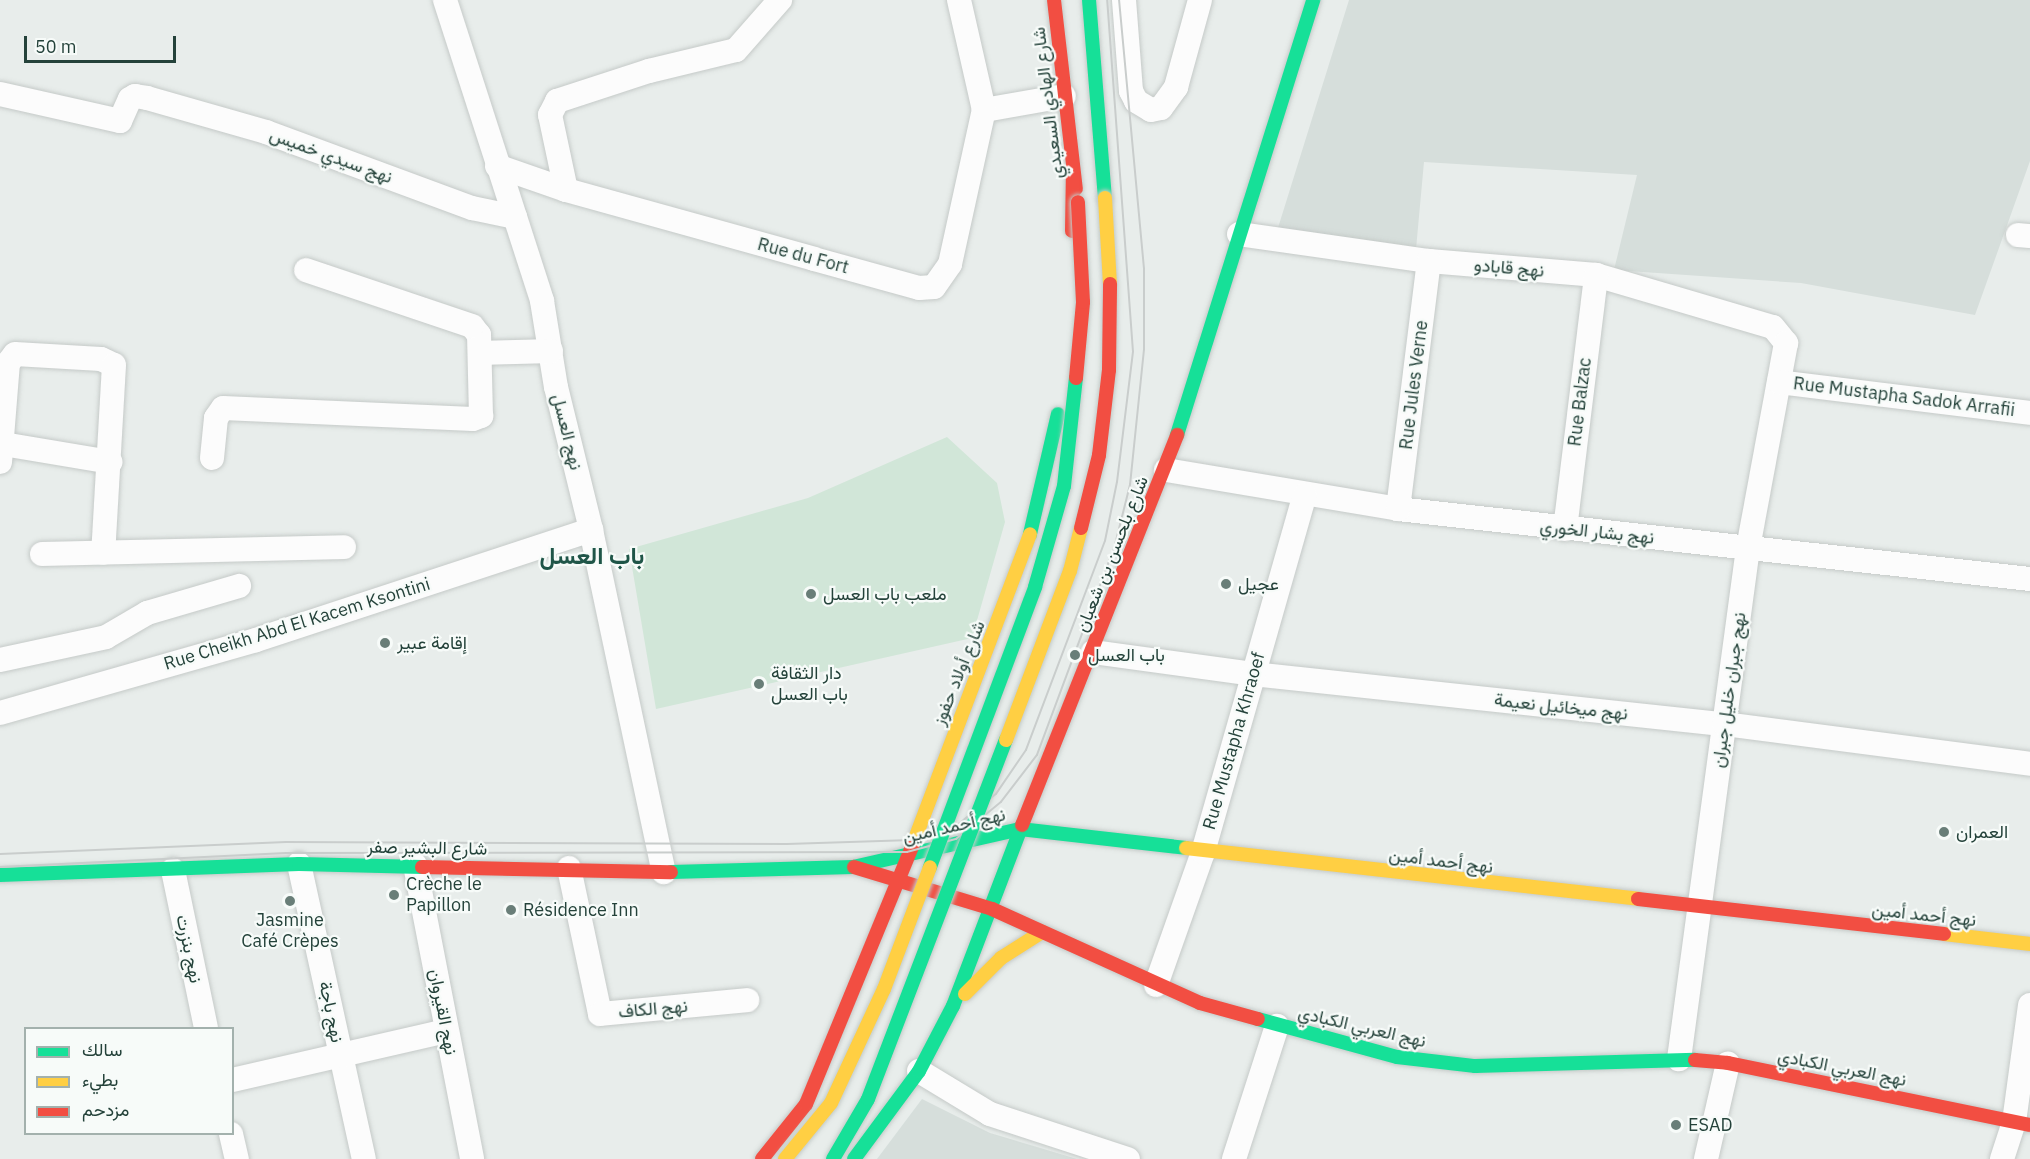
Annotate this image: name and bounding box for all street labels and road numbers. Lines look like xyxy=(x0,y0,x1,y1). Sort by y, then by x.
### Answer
street label: شارع الهادي السعيدي xyxy=(1028,26,1068,180)
street label: نهج سيدي خميس xyxy=(267,124,395,188)
street label: Rue du Fort xyxy=(755,233,851,279)
street label: نهج قابادو xyxy=(1473,254,1545,282)
street label: Rue Jules Verne xyxy=(1395,319,1433,451)
street label: Rue Balzac xyxy=(1564,356,1596,448)
street label: Rue Mustapha Sadok Arrafii xyxy=(1792,373,2016,421)
street label: نهج العسل xyxy=(547,392,587,472)
street label: شارع بلحسن بن شعبان xyxy=(1071,473,1153,635)
street label: نهج بشار الخوري xyxy=(1539,515,1655,549)
street label: Rue Cheikh Abd El Kacem Ksontini xyxy=(161,573,433,675)
street label: نهج جبران خليل جبران xyxy=(1707,611,1751,769)
street label: شارع أولاد حفوز xyxy=(928,618,990,728)
street label: Rue Mustapha Khraoef xyxy=(1198,650,1270,832)
street label: نهج ميخائيل نعيمة xyxy=(1493,689,1629,725)
street label: نهج أحمد أمين xyxy=(900,804,1008,848)
street label: شارع البشير صفر xyxy=(367,836,487,860)
street label: نهج أحمد أمين xyxy=(1388,844,1494,878)
street label: نهج أحمد أمين xyxy=(1871,899,1977,931)
street label: نهج بنزرت xyxy=(171,913,207,985)
street label: نهج القيروان xyxy=(424,967,462,1057)
street label: نهج باجة xyxy=(314,979,348,1045)
street label: نهج الكاف xyxy=(617,995,689,1023)
street label: نهج العربي الكبادي xyxy=(1296,1002,1428,1052)
street label: نهج العربي الكبادي xyxy=(1776,1045,1908,1091)

